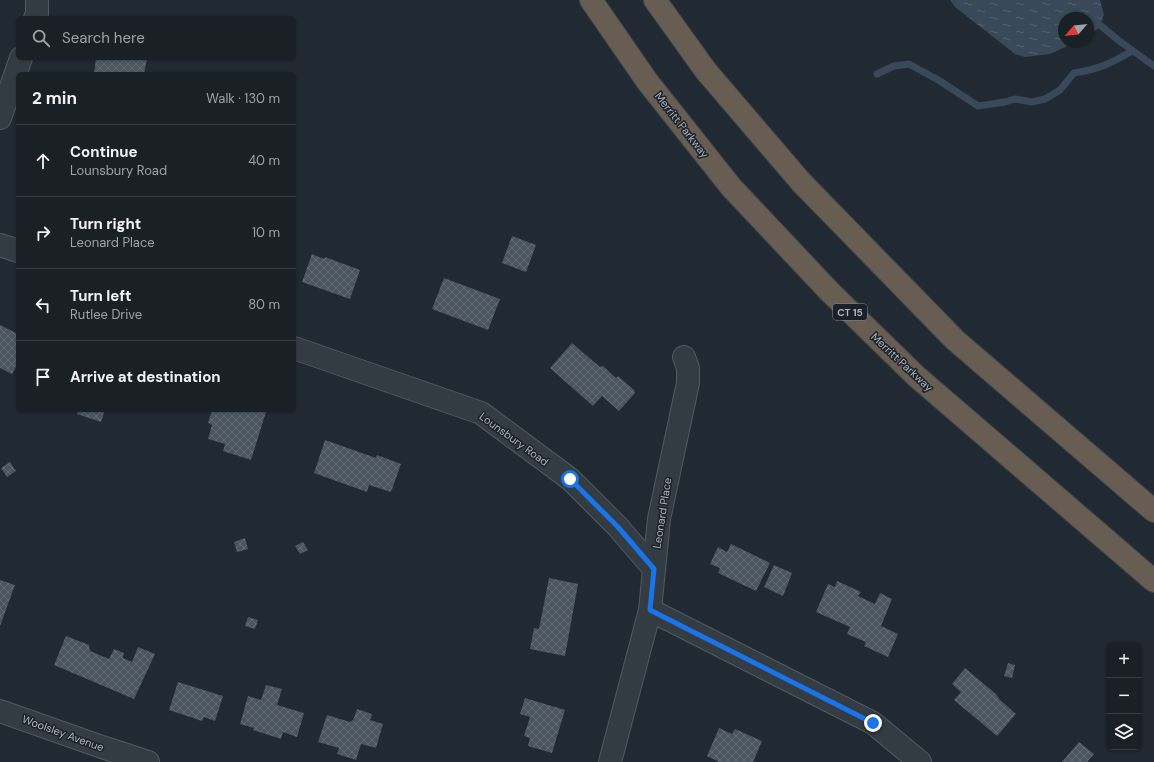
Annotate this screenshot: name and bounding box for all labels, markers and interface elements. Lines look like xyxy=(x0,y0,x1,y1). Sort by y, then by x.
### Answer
north arrow xyxy=(1058,12,1094,48)
search box xyxy=(16,16,296,60)
icon: search xyxy=(30,27,52,49)
text: Search here xyxy=(62,28,145,48)
text: 2 min xyxy=(32,87,77,109)
street label: Merritt Parkway xyxy=(652,89,712,161)
text: Walk · 130 m xyxy=(206,90,280,107)
text: Continue xyxy=(70,142,138,162)
icon: ahead xyxy=(32,150,54,172)
text: 40 m xyxy=(248,152,280,169)
text: Lounsbury Road xyxy=(70,162,167,179)
text: Turn right xyxy=(70,214,141,234)
icon: right xyxy=(32,222,54,244)
text: 10 m xyxy=(252,224,280,241)
text: Leonard Place xyxy=(70,234,155,251)
text: Turn left xyxy=(70,286,131,306)
icon: left xyxy=(32,294,54,316)
text: 80 m xyxy=(248,296,280,313)
road number: CT 15 xyxy=(833,304,867,320)
text: Rutlee Drive xyxy=(70,306,142,323)
street label: Merritt Parkway xyxy=(868,330,936,394)
icon: arrive xyxy=(32,366,54,388)
text: Arrive at destination xyxy=(70,367,221,387)
street label: Lounsbury Road xyxy=(477,409,551,469)
route start xyxy=(561,470,579,488)
street label: Leonard Place xyxy=(649,477,675,549)
map controls xyxy=(1106,642,1142,750)
button: + xyxy=(1106,642,1142,678)
button: − xyxy=(1106,678,1142,714)
street label: Woolsley Avenue xyxy=(20,712,106,754)
route end xyxy=(864,714,882,732)
button: layers xyxy=(1106,714,1142,750)

